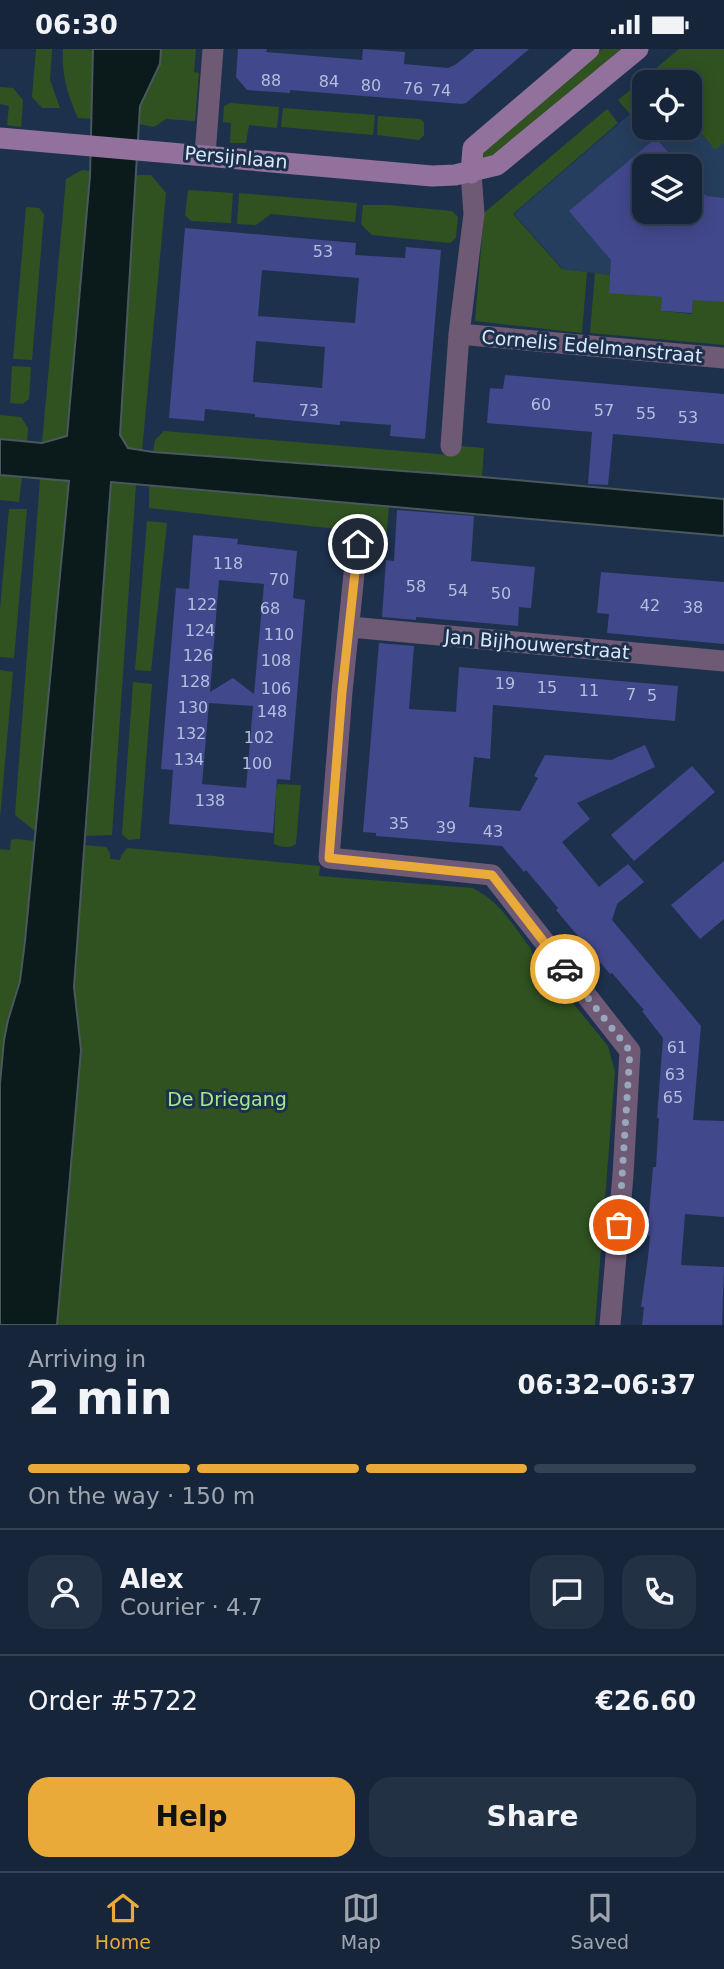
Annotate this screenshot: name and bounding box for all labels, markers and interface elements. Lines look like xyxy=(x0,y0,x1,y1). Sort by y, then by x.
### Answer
text: 06:30 xyxy=(35,10,118,40)
map controls xyxy=(632,70,702,224)
button: locate xyxy=(632,70,702,140)
house number: 88 xyxy=(261,71,281,90)
house number: 84 xyxy=(319,72,339,91)
house number: 80 xyxy=(361,76,381,95)
house number: 76 xyxy=(403,79,423,98)
house number: 74 xyxy=(431,81,451,100)
street label: Persijnlaan xyxy=(184,142,288,172)
button: layers xyxy=(632,154,702,224)
house number: 53 xyxy=(313,242,333,261)
street label: Cornelis Edelmanstraat xyxy=(481,325,703,367)
house number: 60 xyxy=(531,395,551,414)
house number: 73 xyxy=(299,401,319,420)
house number: 57 xyxy=(594,401,614,420)
house number: 55 xyxy=(636,404,656,423)
house number: 53 xyxy=(678,408,698,427)
pin xyxy=(328,514,388,574)
icon: home xyxy=(339,525,377,563)
house number: 118 xyxy=(213,554,243,573)
house number: 70 xyxy=(269,570,289,589)
house number: 58 xyxy=(406,577,426,596)
house number: 54 xyxy=(448,581,468,600)
house number: 50 xyxy=(491,584,511,603)
house number: 122 xyxy=(187,595,217,614)
house number: 42 xyxy=(640,596,660,615)
house number: 38 xyxy=(683,598,703,617)
house number: 68 xyxy=(260,599,280,618)
house number: 124 xyxy=(185,621,215,640)
house number: 110 xyxy=(264,625,294,644)
street label: Jan Bijhouwerstraat xyxy=(443,625,630,663)
house number: 126 xyxy=(183,646,213,665)
house number: 108 xyxy=(261,651,291,670)
house number: 128 xyxy=(180,672,210,691)
house number: 19 xyxy=(495,674,515,693)
house number: 15 xyxy=(537,678,557,697)
house number: 106 xyxy=(261,679,291,698)
house number: 11 xyxy=(579,681,599,700)
house number: 7 xyxy=(626,685,636,704)
house number: 5 xyxy=(647,686,657,705)
house number: 130 xyxy=(178,698,208,717)
house number: 148 xyxy=(257,702,287,721)
house number: 132 xyxy=(176,724,206,743)
house number: 102 xyxy=(244,728,274,747)
house number: 134 xyxy=(174,750,204,769)
house number: 100 xyxy=(242,754,272,773)
house number: 138 xyxy=(195,791,225,810)
house number: 35 xyxy=(389,814,409,833)
house number: 39 xyxy=(436,818,456,837)
house number: 43 xyxy=(483,822,503,841)
courier xyxy=(530,934,600,1004)
icon: car xyxy=(546,950,584,988)
house number: 61 xyxy=(667,1038,687,1057)
house number: 63 xyxy=(665,1065,685,1084)
park label: De Driegang xyxy=(167,1088,287,1110)
house number: 65 xyxy=(663,1088,683,1107)
pin xyxy=(589,1195,649,1255)
icon: bag xyxy=(600,1206,638,1244)
text: Arriving in xyxy=(28,1346,146,1372)
text: 06:32–06:37 xyxy=(517,1370,696,1400)
text: 2 min xyxy=(28,1371,172,1425)
text: On the way · 150 m xyxy=(28,1483,255,1509)
button: person xyxy=(28,1555,102,1629)
button: chat xyxy=(530,1555,604,1629)
button: phone xyxy=(622,1555,696,1629)
text: Alex xyxy=(120,1564,183,1594)
text: Courier · 4.7 xyxy=(120,1594,263,1620)
text: Order #5722 xyxy=(28,1686,198,1716)
text: €26.60 xyxy=(596,1686,696,1716)
button: Help xyxy=(28,1777,355,1857)
button: Share xyxy=(369,1777,696,1857)
tab: Home xyxy=(95,1889,151,1953)
tab: Map xyxy=(341,1889,381,1953)
tab: Saved xyxy=(570,1889,629,1953)

